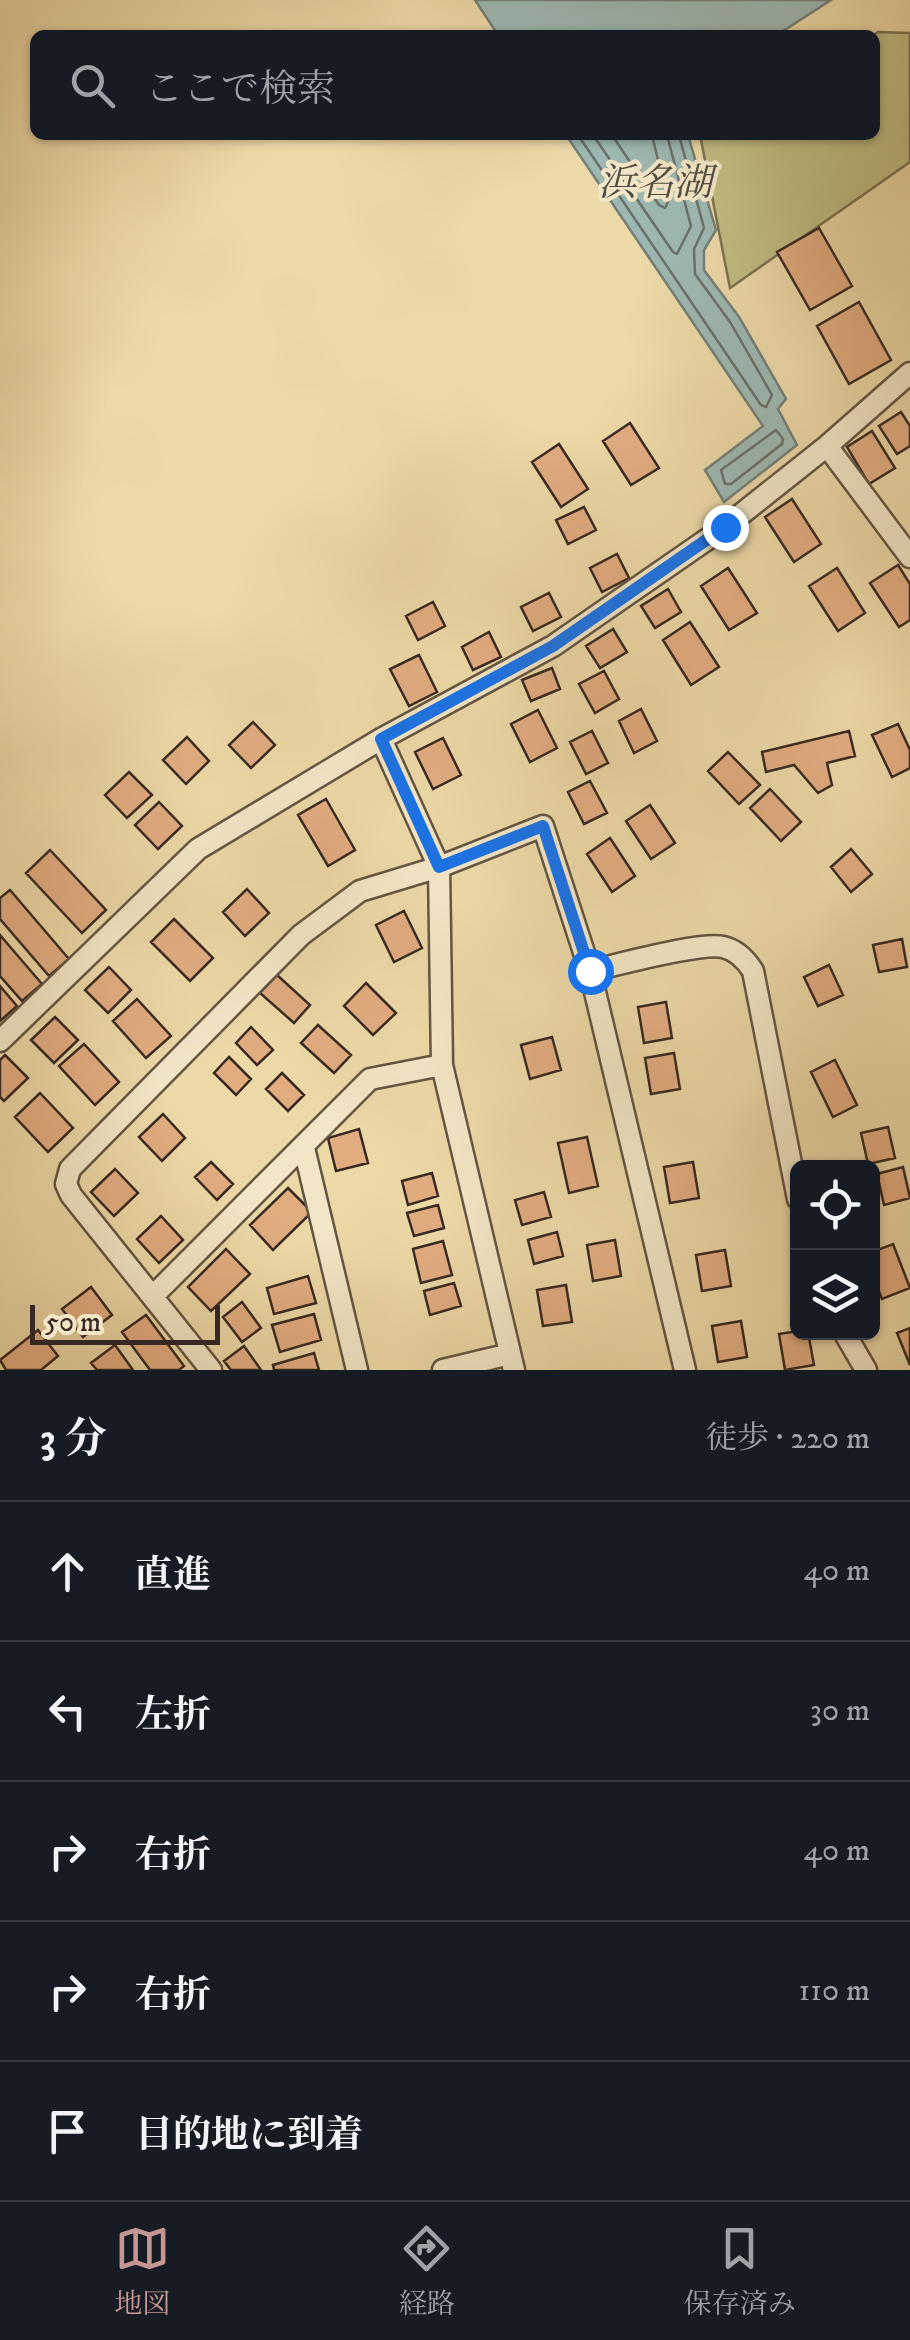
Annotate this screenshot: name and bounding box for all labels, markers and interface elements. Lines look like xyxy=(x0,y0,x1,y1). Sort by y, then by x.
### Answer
search box xyxy=(30,30,880,140)
icon: search xyxy=(65,58,120,113)
text: ここで検索 xyxy=(145,66,335,114)
water label: 浜名湖 xyxy=(598,160,718,208)
route end xyxy=(703,505,749,551)
route start xyxy=(568,949,614,995)
map controls xyxy=(790,1160,880,1340)
button: locate xyxy=(790,1160,880,1250)
button: layers xyxy=(790,1250,880,1340)
scale bar xyxy=(30,1300,220,1344)
text: 50 m xyxy=(45,1305,101,1340)
text: 3 分 xyxy=(40,1414,107,1466)
text: 徒歩 · 220 m xyxy=(705,1419,870,1459)
icon: ahead xyxy=(40,1544,95,1599)
text: 40 m xyxy=(803,1551,870,1591)
text: 直進 xyxy=(135,1552,211,1600)
icon: left xyxy=(40,1684,95,1739)
text: 30 m xyxy=(810,1691,870,1731)
text: 左折 xyxy=(135,1692,211,1740)
icon: right xyxy=(40,1824,95,1879)
text: 40 m xyxy=(803,1831,870,1871)
text: 右折 xyxy=(135,1832,211,1880)
icon: right xyxy=(40,1964,95,2019)
text: 110 m xyxy=(798,1971,870,2011)
text: 右折 xyxy=(135,1972,211,2020)
icon: arrive xyxy=(40,2104,95,2159)
text: 目的地に到着 xyxy=(135,2112,363,2160)
tab: 地図 xyxy=(114,2221,170,2322)
tab: 経路 xyxy=(399,2221,455,2322)
tab: 保存済み xyxy=(684,2221,796,2322)

